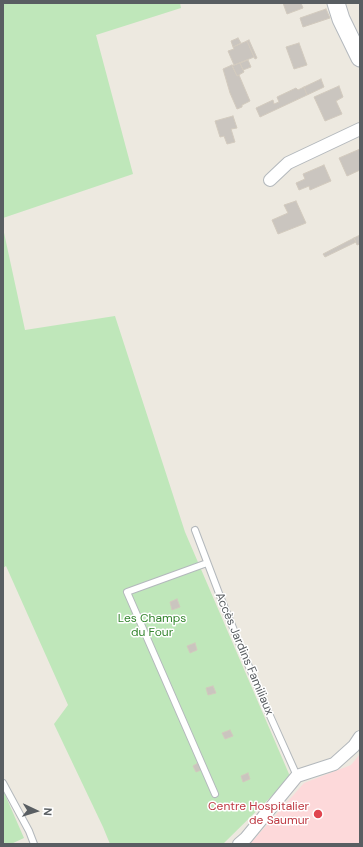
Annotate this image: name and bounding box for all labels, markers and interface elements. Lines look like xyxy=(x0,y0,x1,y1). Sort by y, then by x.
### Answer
street label: Accès Jardins Familiaux xyxy=(212,591,276,717)
park label: Les Champs du Four xyxy=(118,612,186,640)
north arrow xyxy=(16,791,56,831)
place label: Centre Hospitalier de Saumur xyxy=(208,800,309,828)
text: N xyxy=(41,807,55,816)
marker: Centre Hospitalier de Saumur xyxy=(312,808,324,820)

